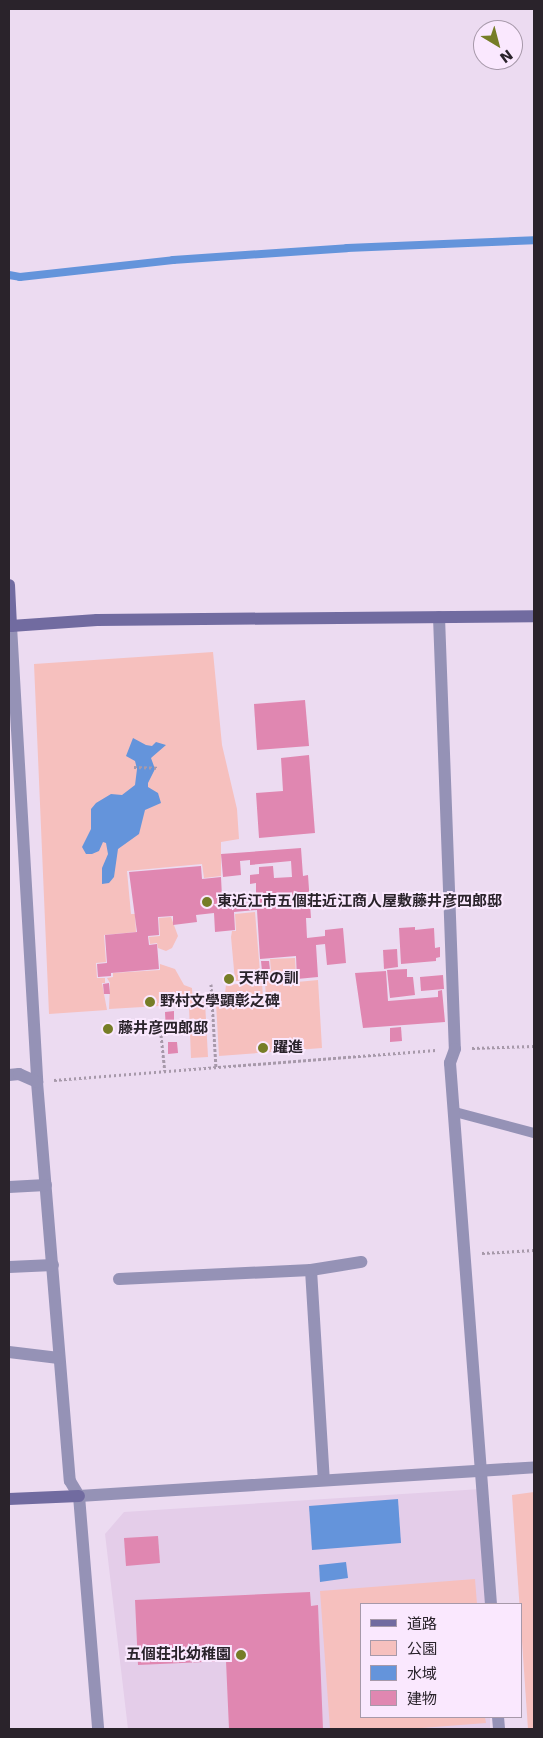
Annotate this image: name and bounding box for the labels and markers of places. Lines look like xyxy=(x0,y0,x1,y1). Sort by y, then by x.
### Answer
place label: 東近江市五個荘近江商人屋敷藤井彦四郎邸 xyxy=(217,893,502,911)
marker: 東近江市五個荘近江商人屋敷藤井彦四郎邸 xyxy=(201,896,213,908)
place label: 天秤の訓 xyxy=(239,970,299,988)
marker: 天秤の訓 xyxy=(223,973,235,985)
place label: 野村文學顕彰之碑 xyxy=(160,993,280,1011)
marker: 野村文學顕彰之碑 xyxy=(144,996,156,1008)
place label: 藤井彦四郎邸 xyxy=(118,1020,208,1038)
marker: 藤井彦四郎邸 xyxy=(102,1023,114,1035)
place label: 躍進 xyxy=(273,1039,303,1057)
marker: 躍進 xyxy=(257,1042,269,1054)
place label: 五個荘北幼稚園 xyxy=(126,1646,231,1664)
marker: 五個荘北幼稚園 xyxy=(235,1649,247,1661)

